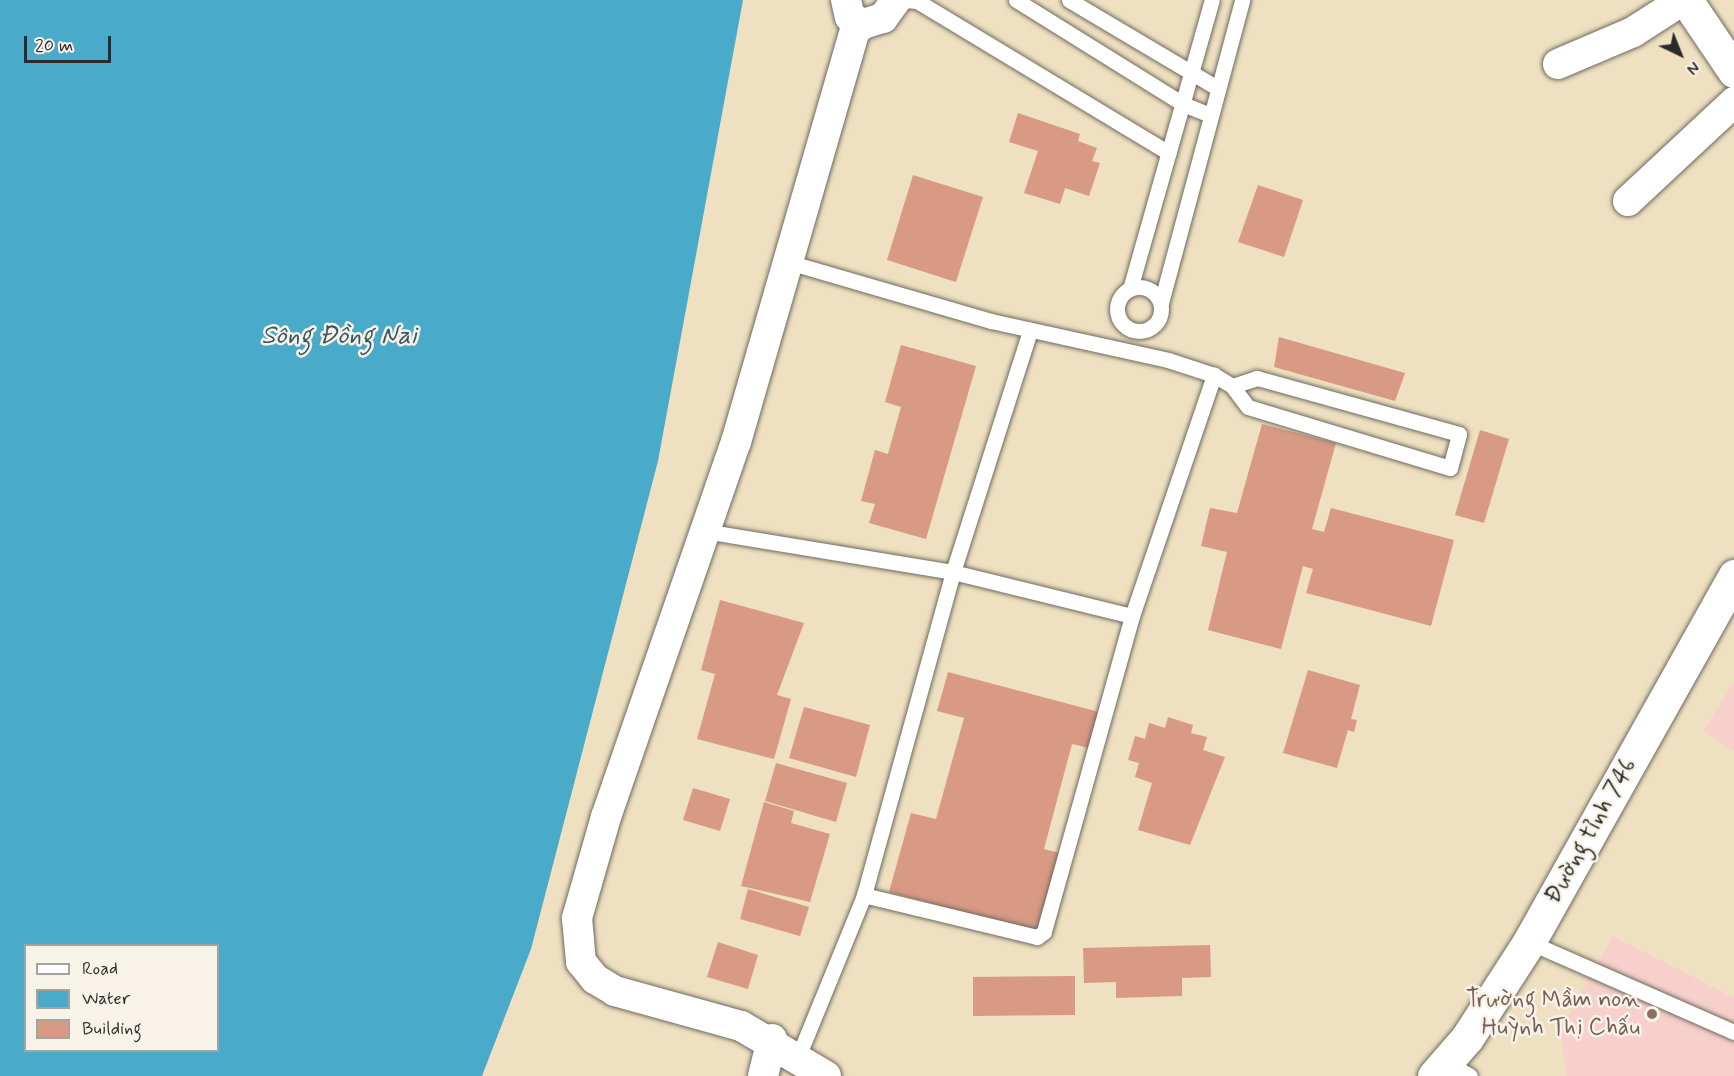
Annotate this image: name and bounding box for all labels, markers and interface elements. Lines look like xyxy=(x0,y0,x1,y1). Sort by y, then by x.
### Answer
scale bar xyxy=(27,24,114,62)
north arrow xyxy=(1650,24,1710,84)
text: 20 m xyxy=(35,34,73,58)
text: N xyxy=(1682,56,1704,79)
water label: Sông Đồng Nai xyxy=(261,321,417,353)
street label: Đường tỉnh 746 xyxy=(1538,752,1644,910)
legend xyxy=(24,944,219,1052)
text: Road xyxy=(82,957,118,981)
place label: Trường Mầm non Huỳnh Thị Chấu xyxy=(1470,986,1640,1042)
text: Water xyxy=(82,987,130,1011)
marker: Trường Mầm non Huỳnh Thị Chấu xyxy=(1645,1007,1659,1021)
text: Building xyxy=(82,1017,142,1041)

